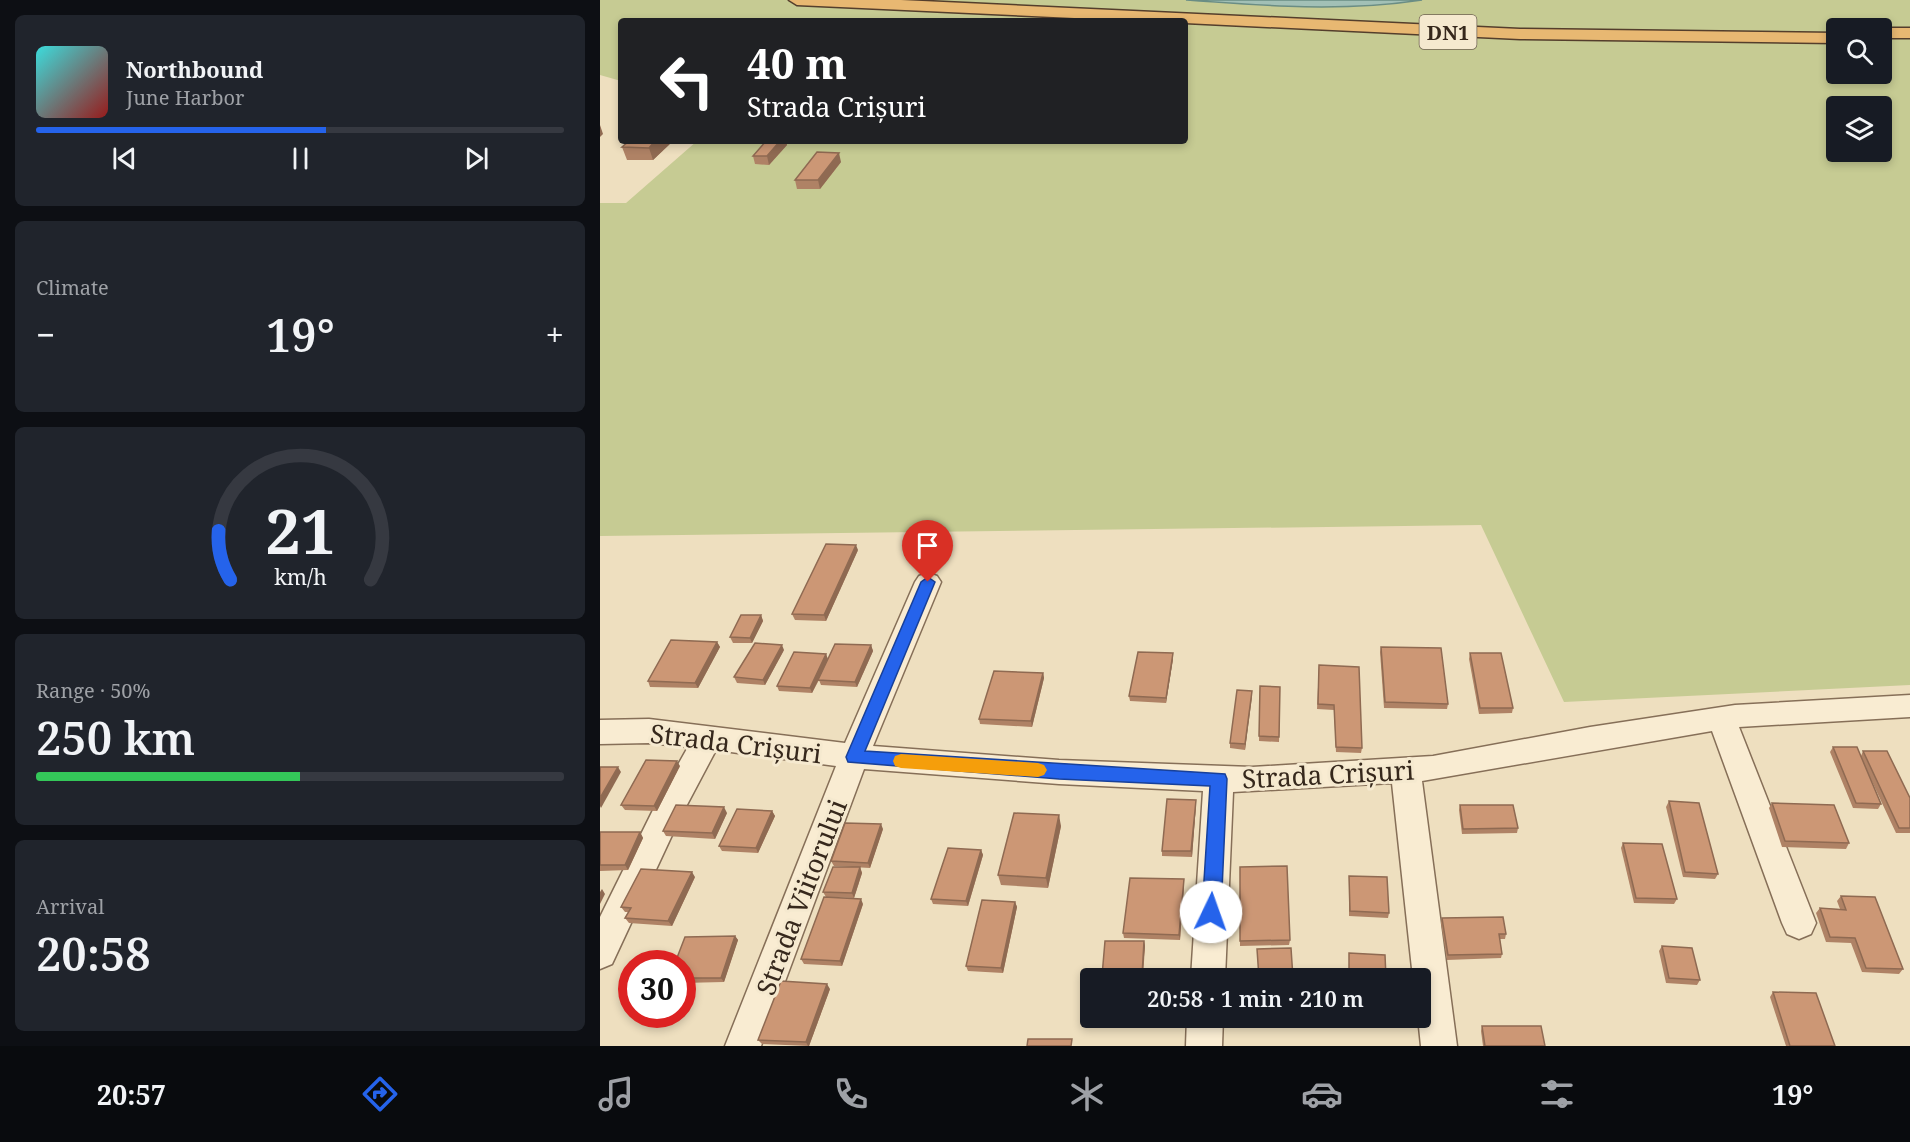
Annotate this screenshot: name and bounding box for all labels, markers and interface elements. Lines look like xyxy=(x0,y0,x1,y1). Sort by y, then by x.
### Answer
road number: DN1 xyxy=(1420,15,1476,49)
map controls xyxy=(1826,18,1892,162)
button: search xyxy=(1826,18,1892,84)
text: 40 m xyxy=(747,34,847,91)
icon: left xyxy=(648,42,726,120)
text: Northbound xyxy=(126,54,263,84)
text: June Harbor xyxy=(126,84,244,111)
text: Strada Crișuri xyxy=(747,88,926,125)
button: layers xyxy=(1826,96,1892,162)
icon: previous xyxy=(108,142,141,175)
icon: pause xyxy=(284,142,317,175)
icon: next xyxy=(460,142,493,175)
text: Climate xyxy=(36,274,109,301)
text: 19° xyxy=(266,304,335,365)
text: − xyxy=(36,312,55,357)
text: + xyxy=(546,312,564,357)
text: 21 xyxy=(265,487,335,572)
pin xyxy=(902,520,953,582)
icon: arrive xyxy=(911,529,944,562)
text: km/h xyxy=(274,562,327,591)
text: Range · 50% xyxy=(36,677,150,704)
text: 250 km xyxy=(36,707,195,768)
street label: Strada Crișuri xyxy=(648,715,824,771)
street label: Strada Crișuri xyxy=(1241,752,1415,796)
street label: Strada Viitorului xyxy=(747,794,855,1000)
position arrow xyxy=(1179,880,1243,944)
text: Arrival xyxy=(36,893,104,920)
text: 20:58 xyxy=(36,923,151,984)
speed limit sign: 30 xyxy=(618,950,696,1028)
text: 20:58 · 1 min · 210 m xyxy=(1147,983,1364,1013)
icon: directions xyxy=(359,1073,401,1115)
icon: music xyxy=(595,1073,637,1115)
icon: phone xyxy=(830,1073,872,1115)
icon: climate xyxy=(1066,1073,1108,1115)
icon: car xyxy=(1301,1073,1343,1115)
icon: filters xyxy=(1536,1073,1578,1115)
text: 20:57 xyxy=(97,1076,166,1113)
text: 19° xyxy=(1772,1076,1813,1113)

